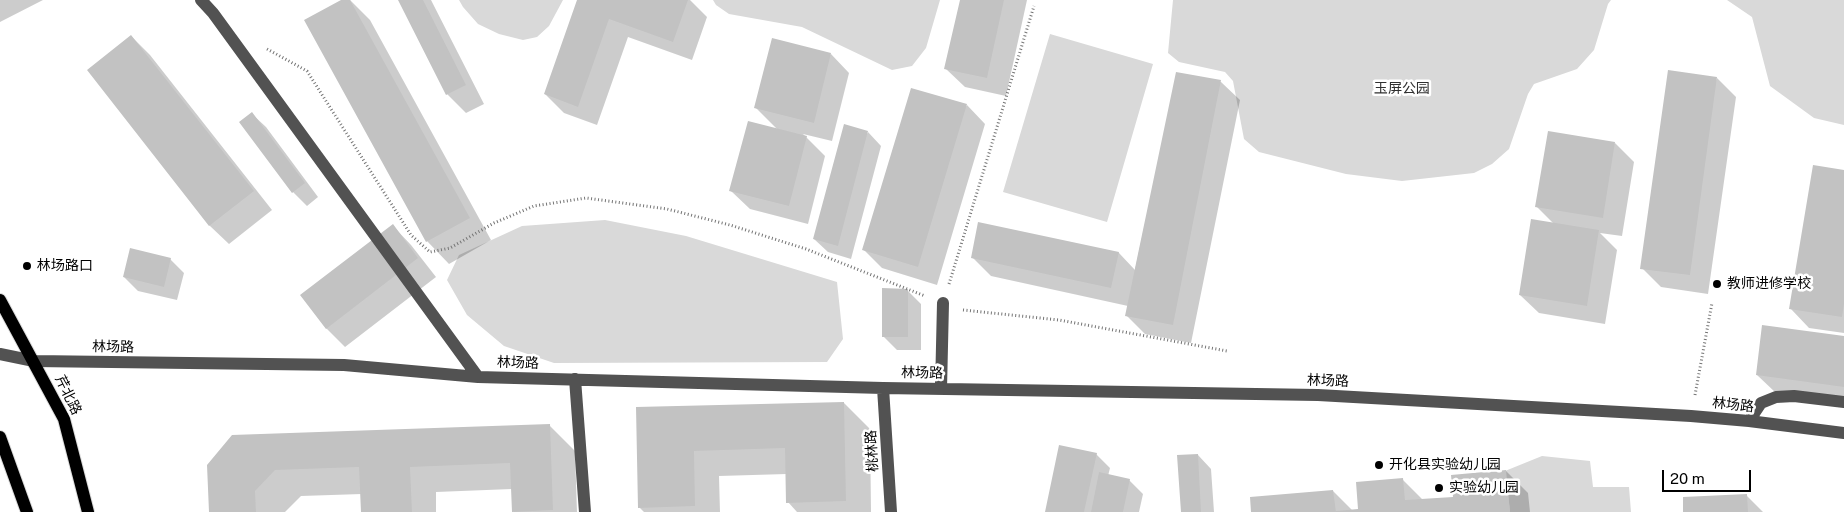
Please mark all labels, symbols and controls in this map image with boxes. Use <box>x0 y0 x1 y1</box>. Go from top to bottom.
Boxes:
park label: 玉屏公园 <box>1374 81 1430 97</box>
place label: 林场路口 <box>37 258 93 274</box>
marker: 林场路口 <box>21 260 33 272</box>
place label: 教师进修学校 <box>1727 276 1811 292</box>
marker: 教师进修学校 <box>1711 278 1723 290</box>
street label: 林场路 <box>92 338 134 356</box>
street label: 林场路 <box>497 354 539 372</box>
street label: 林场路 <box>901 364 943 382</box>
street label: 芹北路 <box>51 372 85 418</box>
street label: 林场路 <box>1307 372 1349 390</box>
street label: 林场路 <box>1711 394 1755 416</box>
street label: 桃林路 <box>863 430 881 472</box>
place label: 开化县实验幼儿园 <box>1389 457 1501 473</box>
marker: 开化县实验幼儿园 <box>1373 459 1385 471</box>
scale bar <box>1664 460 1753 492</box>
text: 20 m <box>1670 470 1705 487</box>
place label: 实验幼儿园 <box>1449 480 1519 496</box>
marker: 实验幼儿园 <box>1433 482 1445 494</box>

